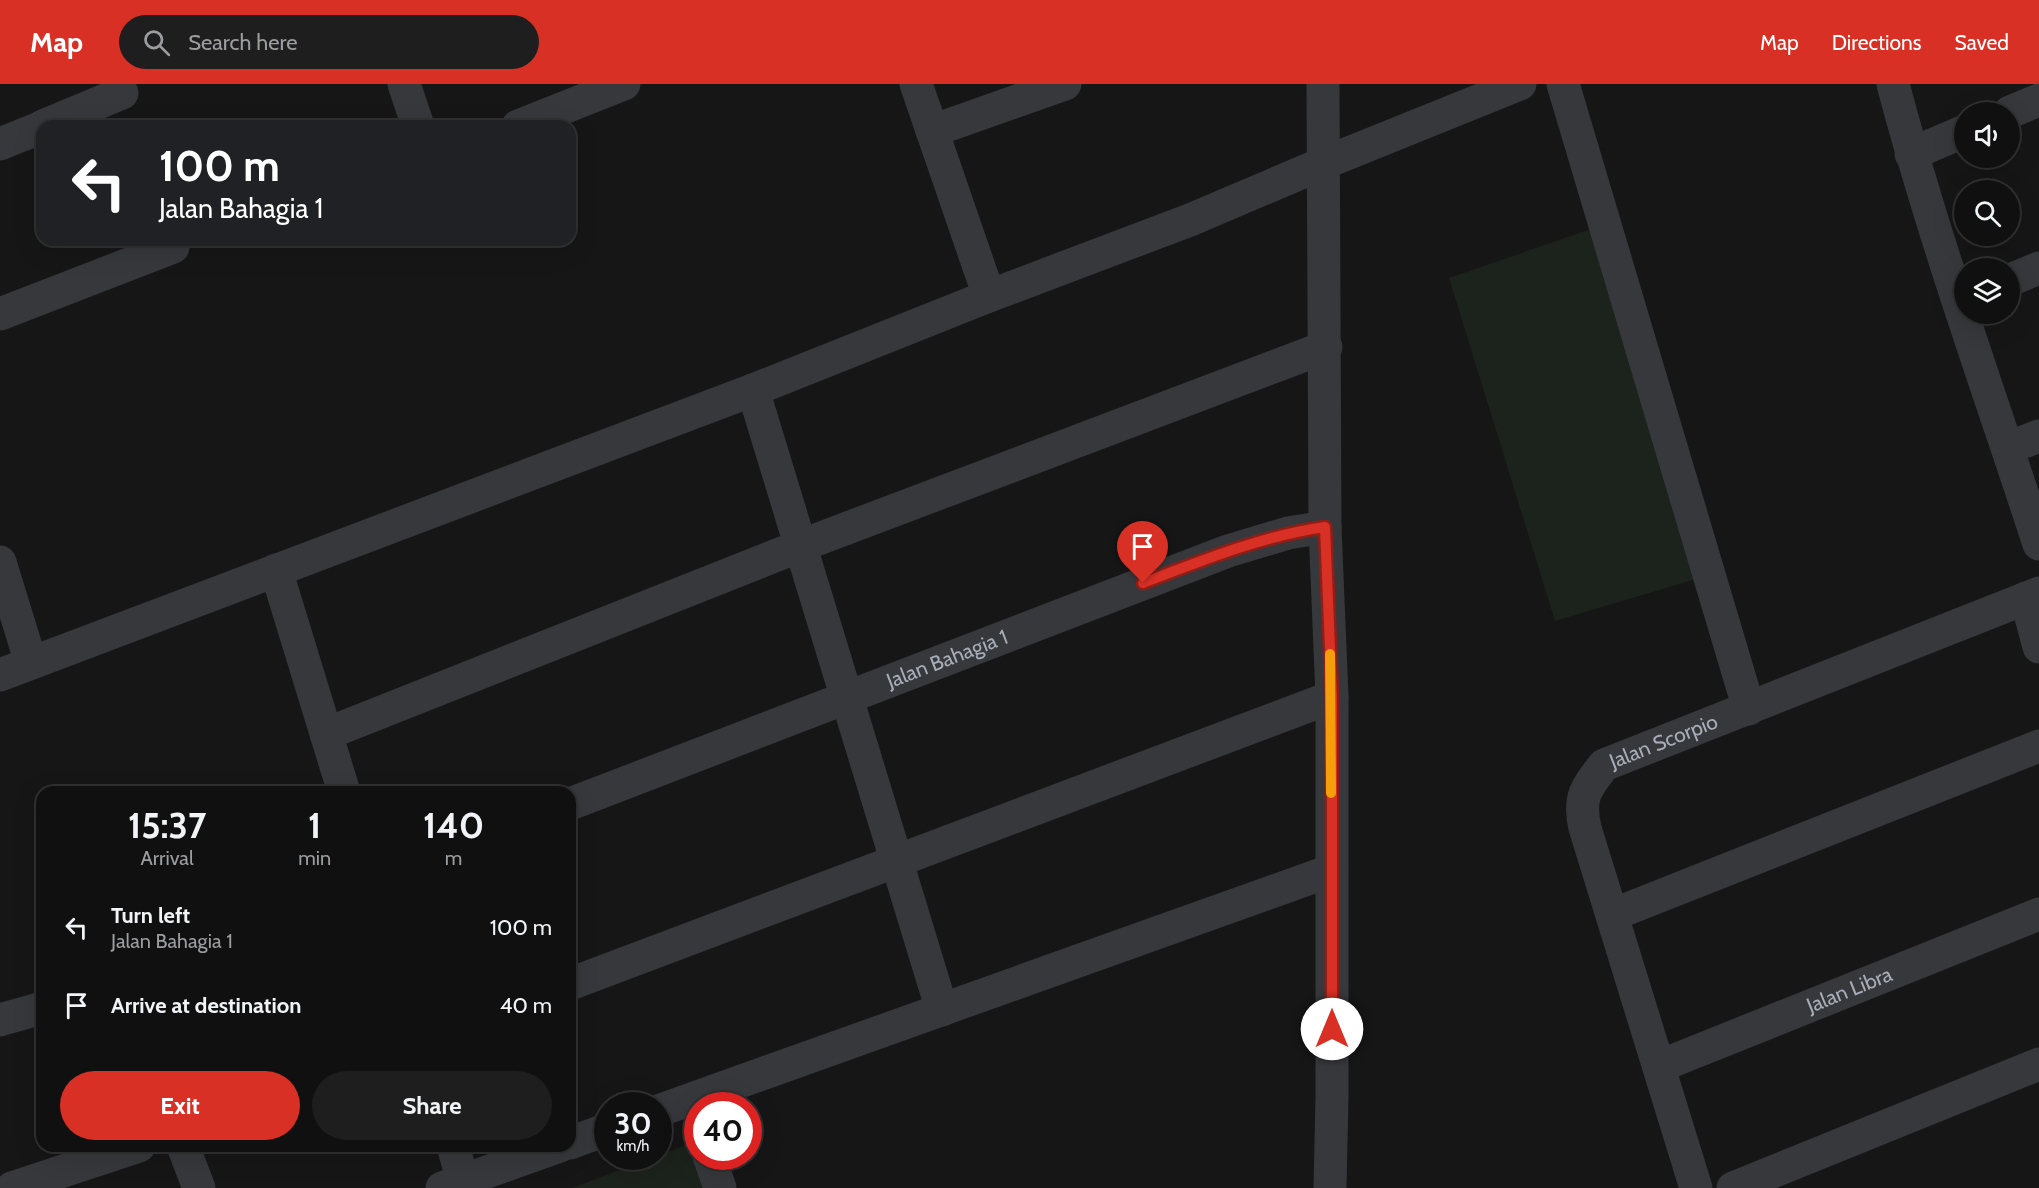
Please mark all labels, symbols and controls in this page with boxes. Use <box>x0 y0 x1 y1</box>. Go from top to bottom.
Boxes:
search box <box>119 15 539 69</box>
text: Map <box>30 25 83 59</box>
icon: search <box>140 26 173 59</box>
text: Search here <box>188 29 297 56</box>
text: Map <box>1760 30 1799 55</box>
text: Directions <box>1832 30 1921 55</box>
text: Saved <box>1954 30 2009 55</box>
map controls <box>1954 102 2020 324</box>
button: sound <box>1954 102 2020 168</box>
text: 100 m <box>159 140 280 192</box>
icon: left <box>60 144 138 222</box>
button: search <box>1954 180 2020 246</box>
text: Jalan Bahagia 1 <box>159 192 323 225</box>
button: layers <box>1954 258 2020 324</box>
pin <box>1117 521 1168 583</box>
icon: arrive <box>1126 530 1159 563</box>
street label: Jalan Bahagia 1 <box>882 624 1011 694</box>
street label: Jalan Scorpio <box>1605 708 1721 774</box>
text: 15:37 <box>128 803 206 847</box>
text: 1 <box>308 803 321 847</box>
text: 140 <box>423 803 484 847</box>
text: Arrival <box>140 846 194 870</box>
text: min <box>298 846 331 870</box>
text: m <box>445 846 462 870</box>
text: Turn left <box>111 902 190 929</box>
icon: left <box>60 911 93 944</box>
text: 100 m <box>490 914 552 941</box>
text: Jalan Bahagia 1 <box>111 929 233 953</box>
street label: Jalan Libra <box>1802 961 1896 1018</box>
icon: arrive <box>60 989 93 1022</box>
text: Arrive at destination <box>111 992 301 1019</box>
text: 40 m <box>500 992 552 1019</box>
position arrow <box>1300 997 1364 1061</box>
button: Exit <box>60 1071 300 1140</box>
button: Share <box>312 1071 552 1140</box>
speed limit sign: 40 <box>684 1092 762 1170</box>
text: 30 <box>614 1105 652 1142</box>
text: km/h <box>617 1137 649 1155</box>

